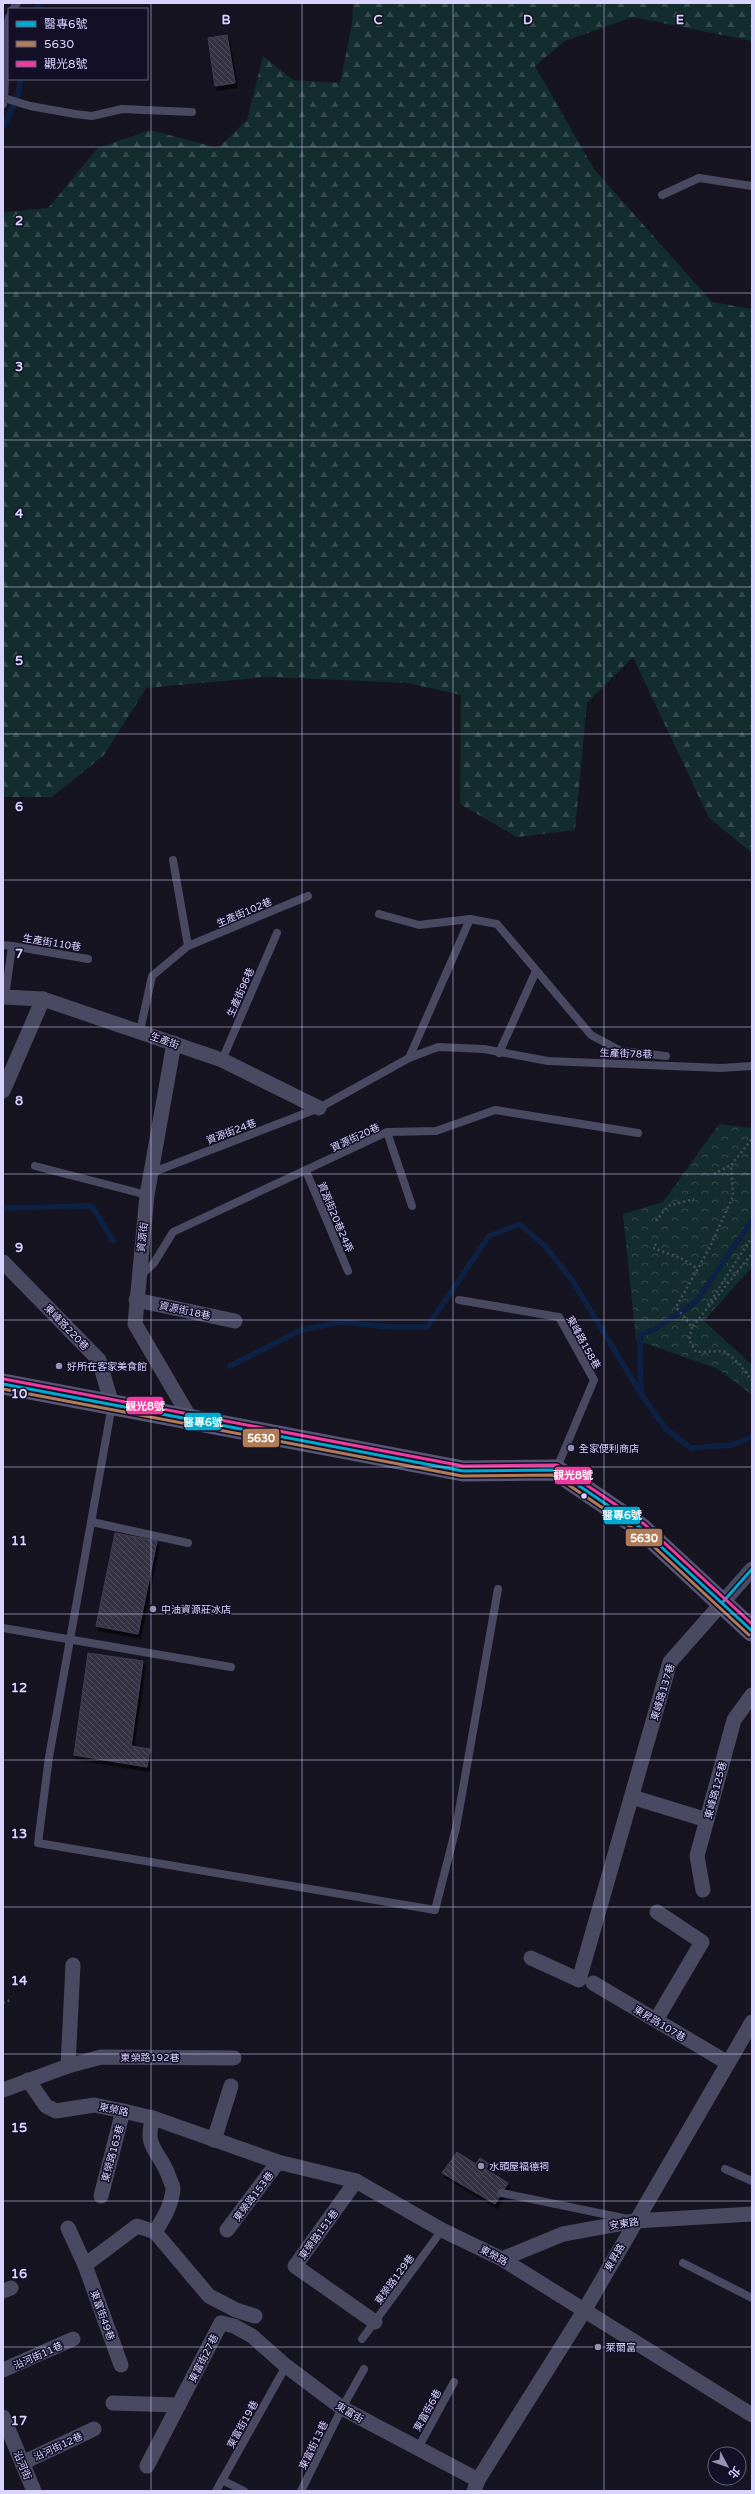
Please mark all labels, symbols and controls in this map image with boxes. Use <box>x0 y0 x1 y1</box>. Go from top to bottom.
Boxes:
legend <box>8 8 148 80</box>
text: B <box>221 12 231 28</box>
text: C <box>373 12 383 28</box>
text: D <box>523 12 533 28</box>
text: E <box>676 12 684 28</box>
text: 醫專6號 <box>44 17 88 31</box>
text: 5630 <box>44 37 75 51</box>
text: 觀光8號 <box>44 57 88 71</box>
text: 2 <box>15 213 23 229</box>
text: 3 <box>15 359 23 375</box>
text: 4 <box>15 506 24 522</box>
text: 5 <box>15 653 23 669</box>
text: 6 <box>15 799 23 815</box>
street label: 生產街102巷 <box>215 896 274 930</box>
street label: 生產街110巷 <box>22 932 82 954</box>
text: 7 <box>15 946 23 962</box>
street label: 生產街96巷 <box>225 966 257 1019</box>
street label: 生產街 <box>149 1030 181 1052</box>
street label: 生產街78巷 <box>599 1047 652 1061</box>
text: 8 <box>15 1093 23 1109</box>
street label: 資源街24巷 <box>205 1117 258 1147</box>
street label: 資源街20巷 <box>329 1121 382 1154</box>
street label: 資源街20巷24弄 <box>315 1180 355 1254</box>
street label: 資源街 <box>135 1222 151 1253</box>
text: 9 <box>15 1240 23 1256</box>
street label: 資源街18巷 <box>158 1300 212 1322</box>
street label: 東峰路220巷 <box>42 1302 91 1353</box>
street label: 東峰路158巷 <box>564 1314 603 1371</box>
marker: 好所在客家美食館 <box>54 1361 64 1371</box>
place label: 好所在客家美食館 <box>67 1361 147 1373</box>
text: 10 <box>11 1386 27 1402</box>
line badge: 觀光8號 <box>126 1396 164 1415</box>
text: 觀光8號 <box>125 1400 165 1413</box>
line badge: 醫專6號 <box>184 1412 222 1431</box>
text: 醫專6號 <box>183 1416 223 1429</box>
line badge: 5630 <box>242 1428 280 1448</box>
text: 5630 <box>247 1432 275 1445</box>
marker: 全家便利商店 <box>566 1443 576 1453</box>
place label: 全家便利商店 <box>579 1443 639 1455</box>
line badge: 觀光8號 <box>554 1466 592 1485</box>
text: 觀光8號 <box>553 1469 593 1482</box>
unlabelled marker <box>579 1491 589 1501</box>
line badge: 醫專6號 <box>603 1506 641 1525</box>
text: 醫專6號 <box>602 1509 642 1522</box>
line badge: 5630 <box>625 1528 663 1547</box>
text: 5630 <box>630 1532 658 1545</box>
text: 11 <box>11 1533 27 1549</box>
marker: 中油資源莊冰店 <box>148 1604 158 1614</box>
place label: 中油資源莊冰店 <box>161 1604 231 1616</box>
street label: 東峰路137巷 <box>649 1662 677 1722</box>
text: 12 <box>11 1680 27 1696</box>
street label: 東峰路125巷 <box>703 1760 729 1820</box>
text: 13 <box>11 1826 27 1842</box>
text: 14 <box>11 1973 28 1989</box>
street label: 東昇路107巷 <box>631 2004 688 2044</box>
street label: 東榮路192巷 <box>121 2052 179 2064</box>
street label: 東榮路 <box>98 2101 130 2119</box>
text: 15 <box>11 2120 27 2136</box>
street label: 東榮路163巷 <box>100 2123 126 2183</box>
marker: 水頭屋福德祠 <box>476 2161 486 2171</box>
place label: 水頭屋福德祠 <box>489 2161 549 2173</box>
street label: 東榮路153巷 <box>231 2169 276 2224</box>
street label: 東榮路151巷 <box>297 2207 341 2262</box>
street label: 安東路 <box>608 2216 640 2232</box>
street label: 東昇路 <box>602 2242 628 2273</box>
street label: 東榮路 <box>477 2244 510 2268</box>
street label: 東榮路129巷 <box>373 2252 417 2307</box>
text: 16 <box>11 2266 27 2282</box>
street label: 東富街49巷 <box>87 2289 117 2342</box>
street label: 東富街27巷 <box>187 2332 221 2385</box>
street label: 沿河街11巷 <box>12 2340 65 2372</box>
marker: 萊爾富 <box>593 2342 603 2352</box>
place label: 萊爾富 <box>606 2342 636 2354</box>
street label: 東富街6巷 <box>411 2387 444 2434</box>
street label: 東富街19巷 <box>225 2399 261 2450</box>
street label: 東富街 <box>334 2400 365 2426</box>
text: 17 <box>11 2413 27 2429</box>
street label: 東富街13巷 <box>297 2419 331 2472</box>
street label: 沿河街12巷 <box>32 2430 85 2463</box>
north arrow <box>707 2446 747 2486</box>
street label: 沿河街 <box>11 2449 33 2482</box>
text: 北 <box>726 2464 743 2481</box>

